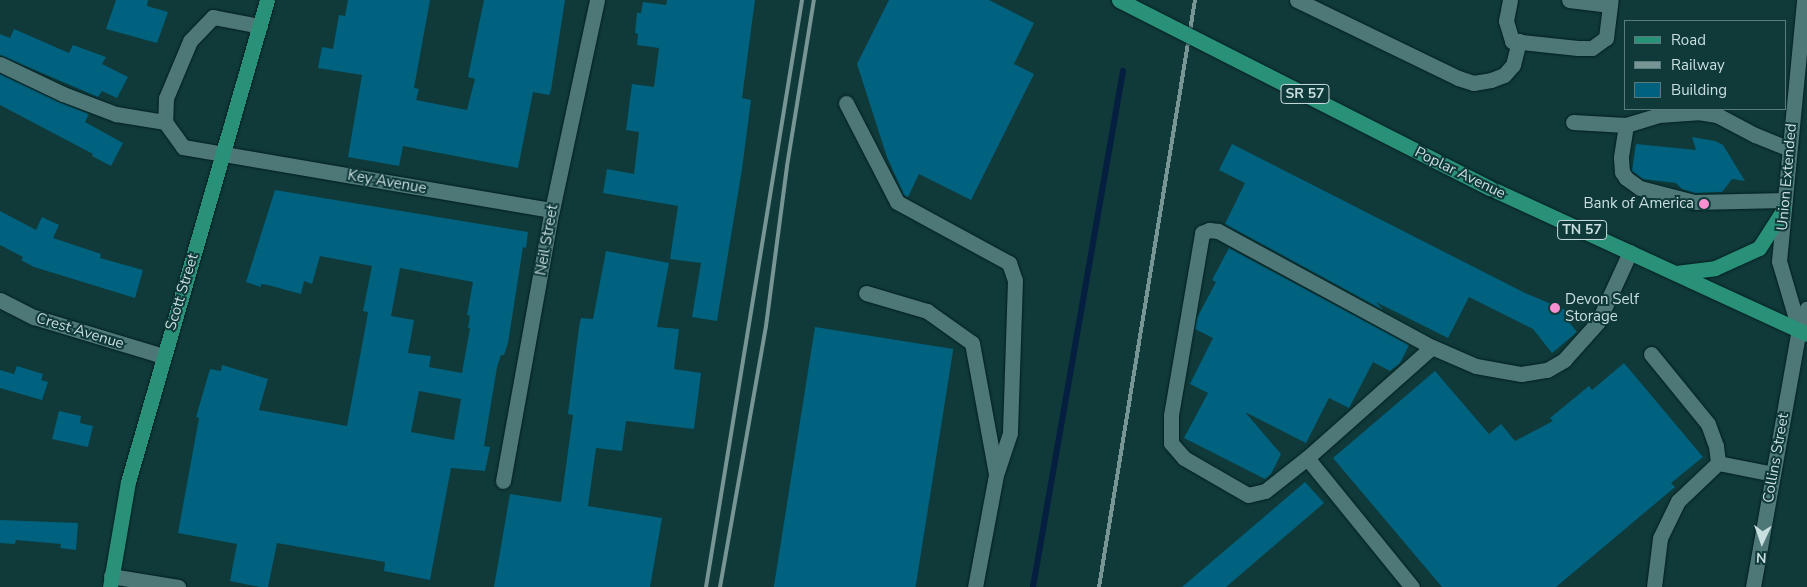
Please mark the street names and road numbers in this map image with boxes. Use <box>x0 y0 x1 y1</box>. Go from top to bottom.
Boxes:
road number: SR 57 <box>1280 82 1330 106</box>
street label: Union Extended <box>1773 123 1801 231</box>
street label: Poplar Avenue <box>1412 143 1508 203</box>
street label: Key Avenue <box>346 166 428 198</box>
street label: Neil Street <box>532 203 562 277</box>
road number: TN 57 <box>1557 218 1607 242</box>
street label: Scott Street <box>162 251 202 333</box>
street label: Crest Avenue <box>34 309 126 353</box>
street label: Collins Street <box>1759 412 1793 504</box>

